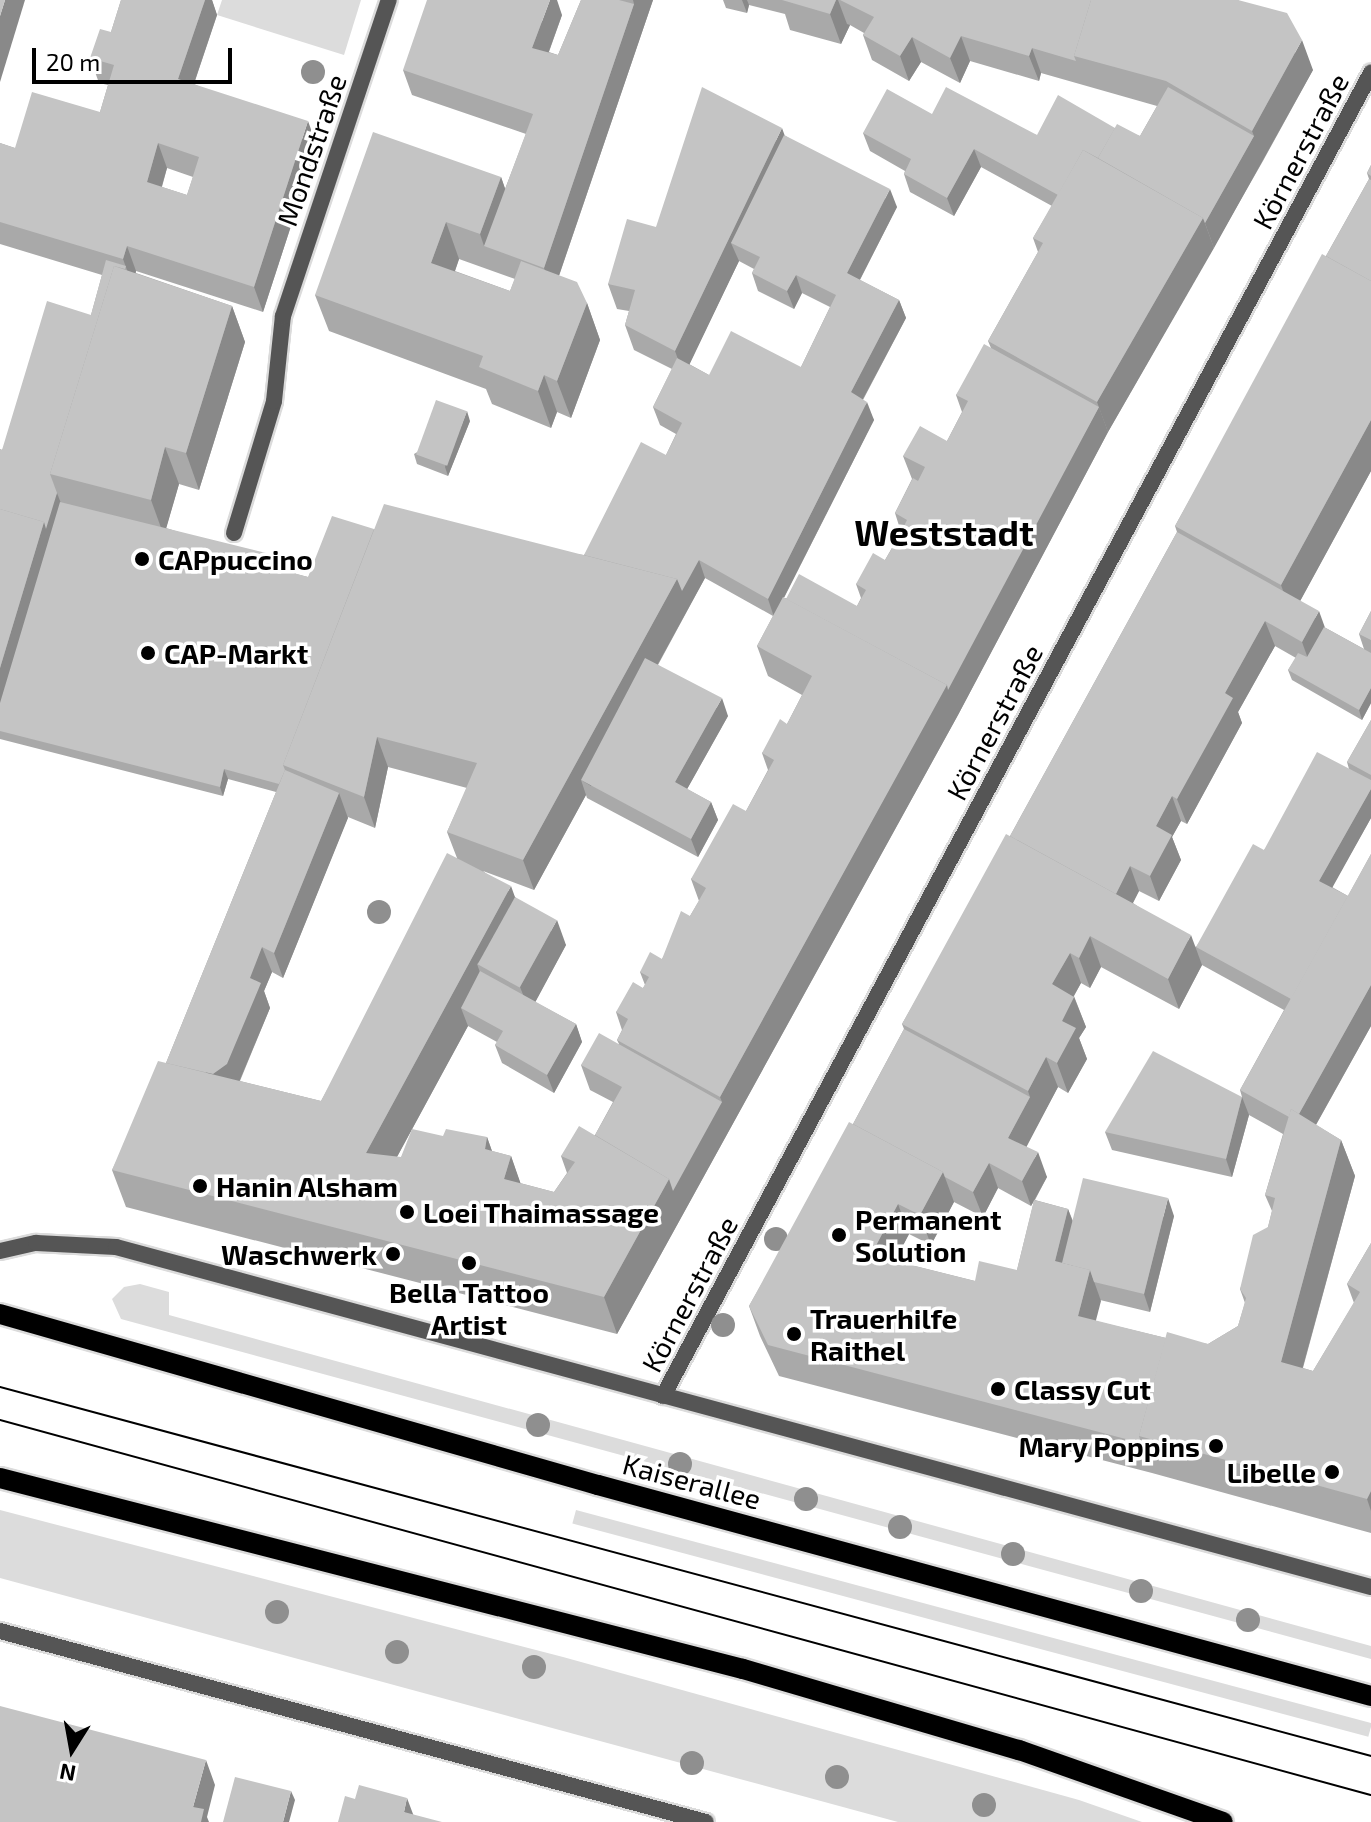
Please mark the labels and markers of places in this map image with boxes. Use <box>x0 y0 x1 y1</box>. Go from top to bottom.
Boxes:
place label: CAPpuccino <box>158 542 313 576</box>
marker: CAPpuccino <box>133 550 151 568</box>
place label: CAP-Markt <box>164 636 308 670</box>
marker: CAP-Markt <box>139 644 157 662</box>
place label: Hanin Alsham <box>216 1169 399 1203</box>
marker: Hanin Alsham <box>191 1177 209 1195</box>
place label: Loei Thaimassage <box>423 1195 660 1229</box>
place label: Permanent Solution <box>855 1202 1002 1268</box>
marker: Loei Thaimassage <box>398 1203 416 1221</box>
marker: Permanent Solution <box>830 1226 848 1244</box>
place label: Waschwerk <box>221 1237 377 1271</box>
marker: Waschwerk <box>384 1245 402 1263</box>
marker: Bella Tattoo Artist <box>460 1254 478 1272</box>
place label: Bella Tattoo Artist <box>389 1275 549 1341</box>
place label: Trauerhilfe Raithel <box>810 1301 957 1367</box>
marker: Trauerhilfe Raithel <box>785 1325 803 1343</box>
place label: Classy Cut <box>1014 1372 1152 1406</box>
marker: Classy Cut <box>989 1380 1007 1398</box>
place label: Mary Poppins <box>1018 1429 1200 1463</box>
marker: Mary Poppins <box>1207 1437 1225 1455</box>
place label: Libelle <box>1227 1455 1316 1489</box>
marker: Libelle <box>1323 1463 1341 1481</box>

